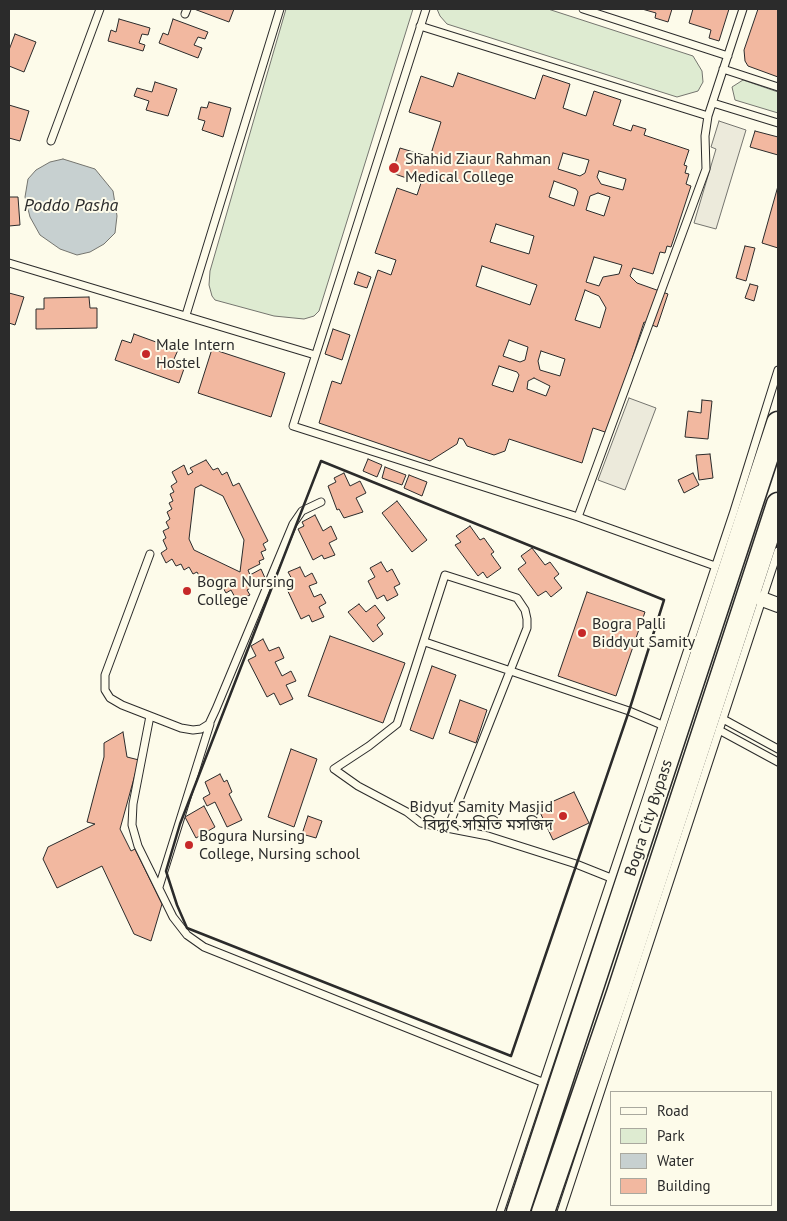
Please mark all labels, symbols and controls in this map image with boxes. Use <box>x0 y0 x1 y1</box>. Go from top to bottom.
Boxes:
place label: Shahid Ziaur Rahman Medical College <box>405 149 551 187</box>
marker: Shahid Ziaur Rahman Medical College <box>387 161 401 175</box>
water label: Poddo Pasha <box>24 195 118 217</box>
place label: Male Intern Hostel <box>156 335 235 373</box>
marker: Male Intern Hostel <box>140 348 152 360</box>
place label: Bogra Nursing College <box>197 572 294 610</box>
marker: Bogra Nursing College <box>181 585 193 597</box>
place label: Bogra Palli Biddyut Samity <box>592 614 695 652</box>
marker: Bogra Palli Biddyut Samity <box>576 627 588 639</box>
street label: Bogra City Bypass <box>621 757 677 879</box>
place label: Bidyut Samity Masjid বিদ্যুৎ সমিতি মসজিদ <box>410 797 553 835</box>
marker: Bidyut Samity Masjid বিদ্যুৎ সমিতি মসজিদ <box>557 810 569 822</box>
place label: Bogura Nursing College, Nursing school <box>199 826 360 864</box>
marker: Bogura Nursing College, Nursing school <box>183 839 195 851</box>
legend <box>610 1091 772 1206</box>
text: Road <box>657 1101 689 1120</box>
text: Park <box>657 1126 685 1145</box>
text: Water <box>657 1151 694 1170</box>
text: Building <box>657 1176 711 1195</box>

